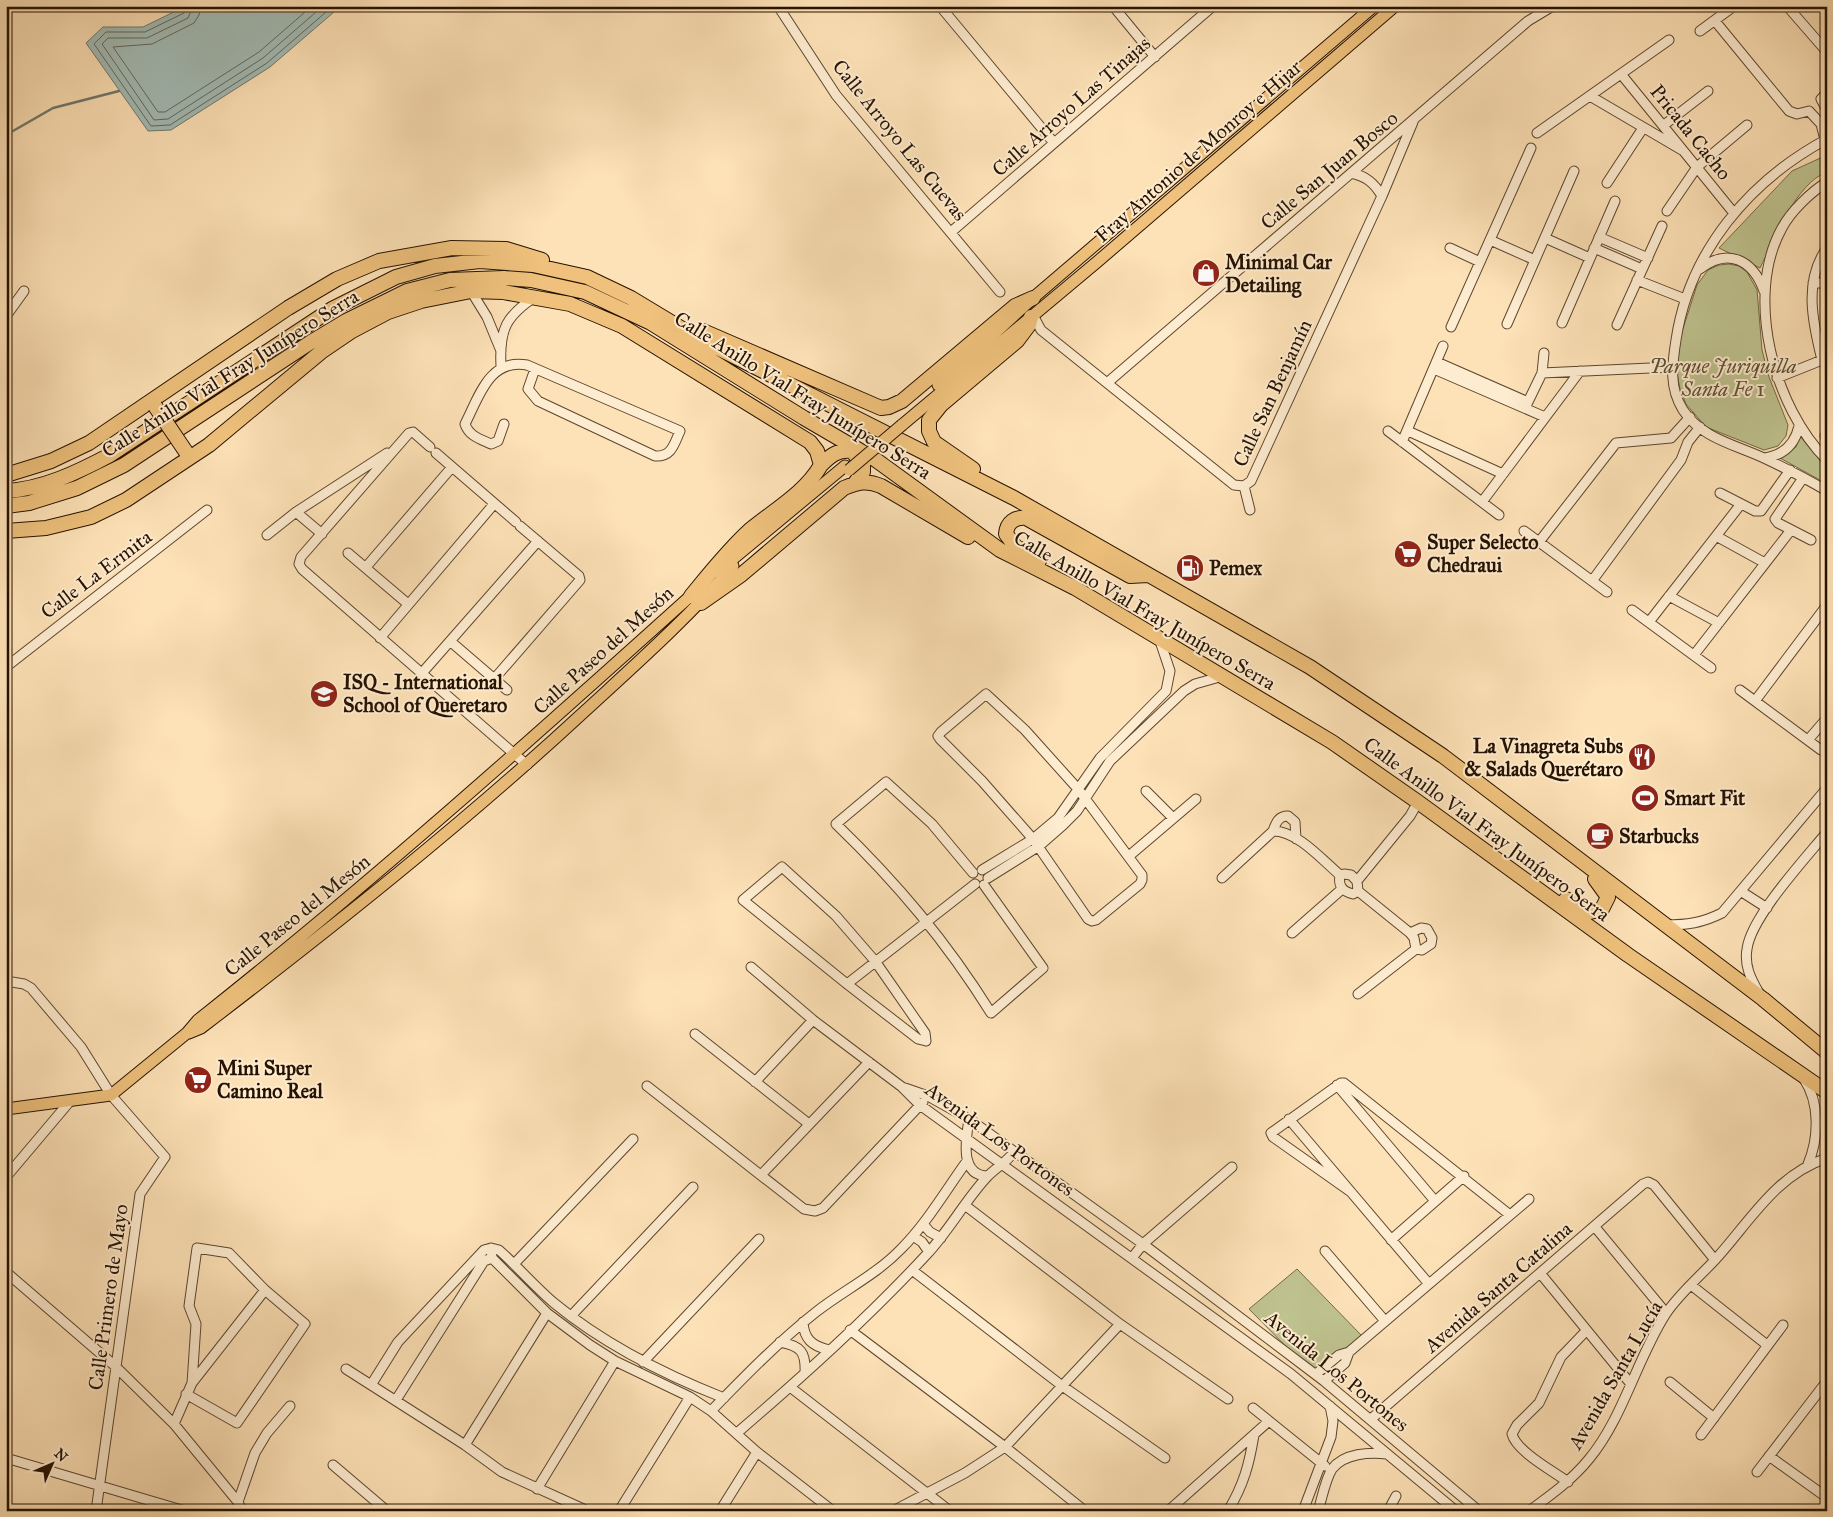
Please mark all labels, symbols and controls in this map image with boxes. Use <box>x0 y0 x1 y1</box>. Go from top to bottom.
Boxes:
street label: Calle Arroyo Las Tinajas <box>987 31 1155 181</box>
street label: Fray Antonio de Monroy e Hijar <box>1090 54 1307 247</box>
street label: Calle Arroyo Las Cuevas <box>828 55 972 225</box>
street label: Pricada Cacho <box>1645 79 1737 185</box>
street label: Calle San Juan Bosco <box>1255 106 1403 235</box>
place label: Minimal Car Detailing <box>1225 250 1332 298</box>
shop icon: Minimal Car Detailing <box>1191 258 1221 288</box>
street label: Calle Anillo Vial Fray Junípero Serra <box>97 284 364 463</box>
street label: Calle Anillo Vial Fray Junípero Serra <box>670 306 936 485</box>
street label: Calle San Benjamín <box>1227 316 1317 470</box>
park label: Parque Juriquilla Santa Fe 1 <box>1649 354 1797 401</box>
street label: Calle La Ermita <box>36 524 157 623</box>
street label: Calle Anillo Vial Fray Junípero Serra <box>1009 525 1281 696</box>
place label: Super Selecto Chedraui <box>1427 530 1539 577</box>
supermarket icon: Super Selecto Chedraui <box>1393 539 1423 569</box>
fuel station icon: Pemex <box>1175 553 1205 583</box>
place label: Pemex <box>1209 556 1263 580</box>
street label: Calle Paseo del Mesón <box>528 581 678 719</box>
place label: ISQ - International School of Queretaro <box>343 670 507 718</box>
school or university icon: ISQ - International School of Queretaro <box>309 679 339 709</box>
street label: Calle Anillo Vial Fray Junípero Serra <box>1359 732 1615 927</box>
place label: La Vinagreta Subs & Salads Querétaro <box>1464 734 1624 782</box>
restaurant icon: La Vinagreta Subs & Salads Querétaro <box>1627 742 1657 772</box>
sports icon: Smart Fit <box>1630 783 1660 813</box>
place label: Smart Fit <box>1664 786 1746 810</box>
cafe icon: Starbucks <box>1585 821 1615 851</box>
place label: Starbucks <box>1619 824 1700 848</box>
street label: Calle Paseo del Mesón <box>219 849 375 981</box>
place label: Mini Super Camino Real <box>217 1056 323 1103</box>
supermarket icon: Mini Super Camino Real <box>183 1065 213 1095</box>
street label: Avenida Los Portones <box>920 1076 1079 1201</box>
street label: Calle Primero de Mayo <box>83 1202 133 1392</box>
street label: Avenida Santa Catalina <box>1419 1216 1577 1358</box>
street label: Avenida Santa Lucía <box>1562 1296 1668 1454</box>
street label: Avenida Los Portones <box>1259 1305 1414 1436</box>
north arrow <box>28 1440 78 1490</box>
text: N <box>51 1445 71 1465</box>

